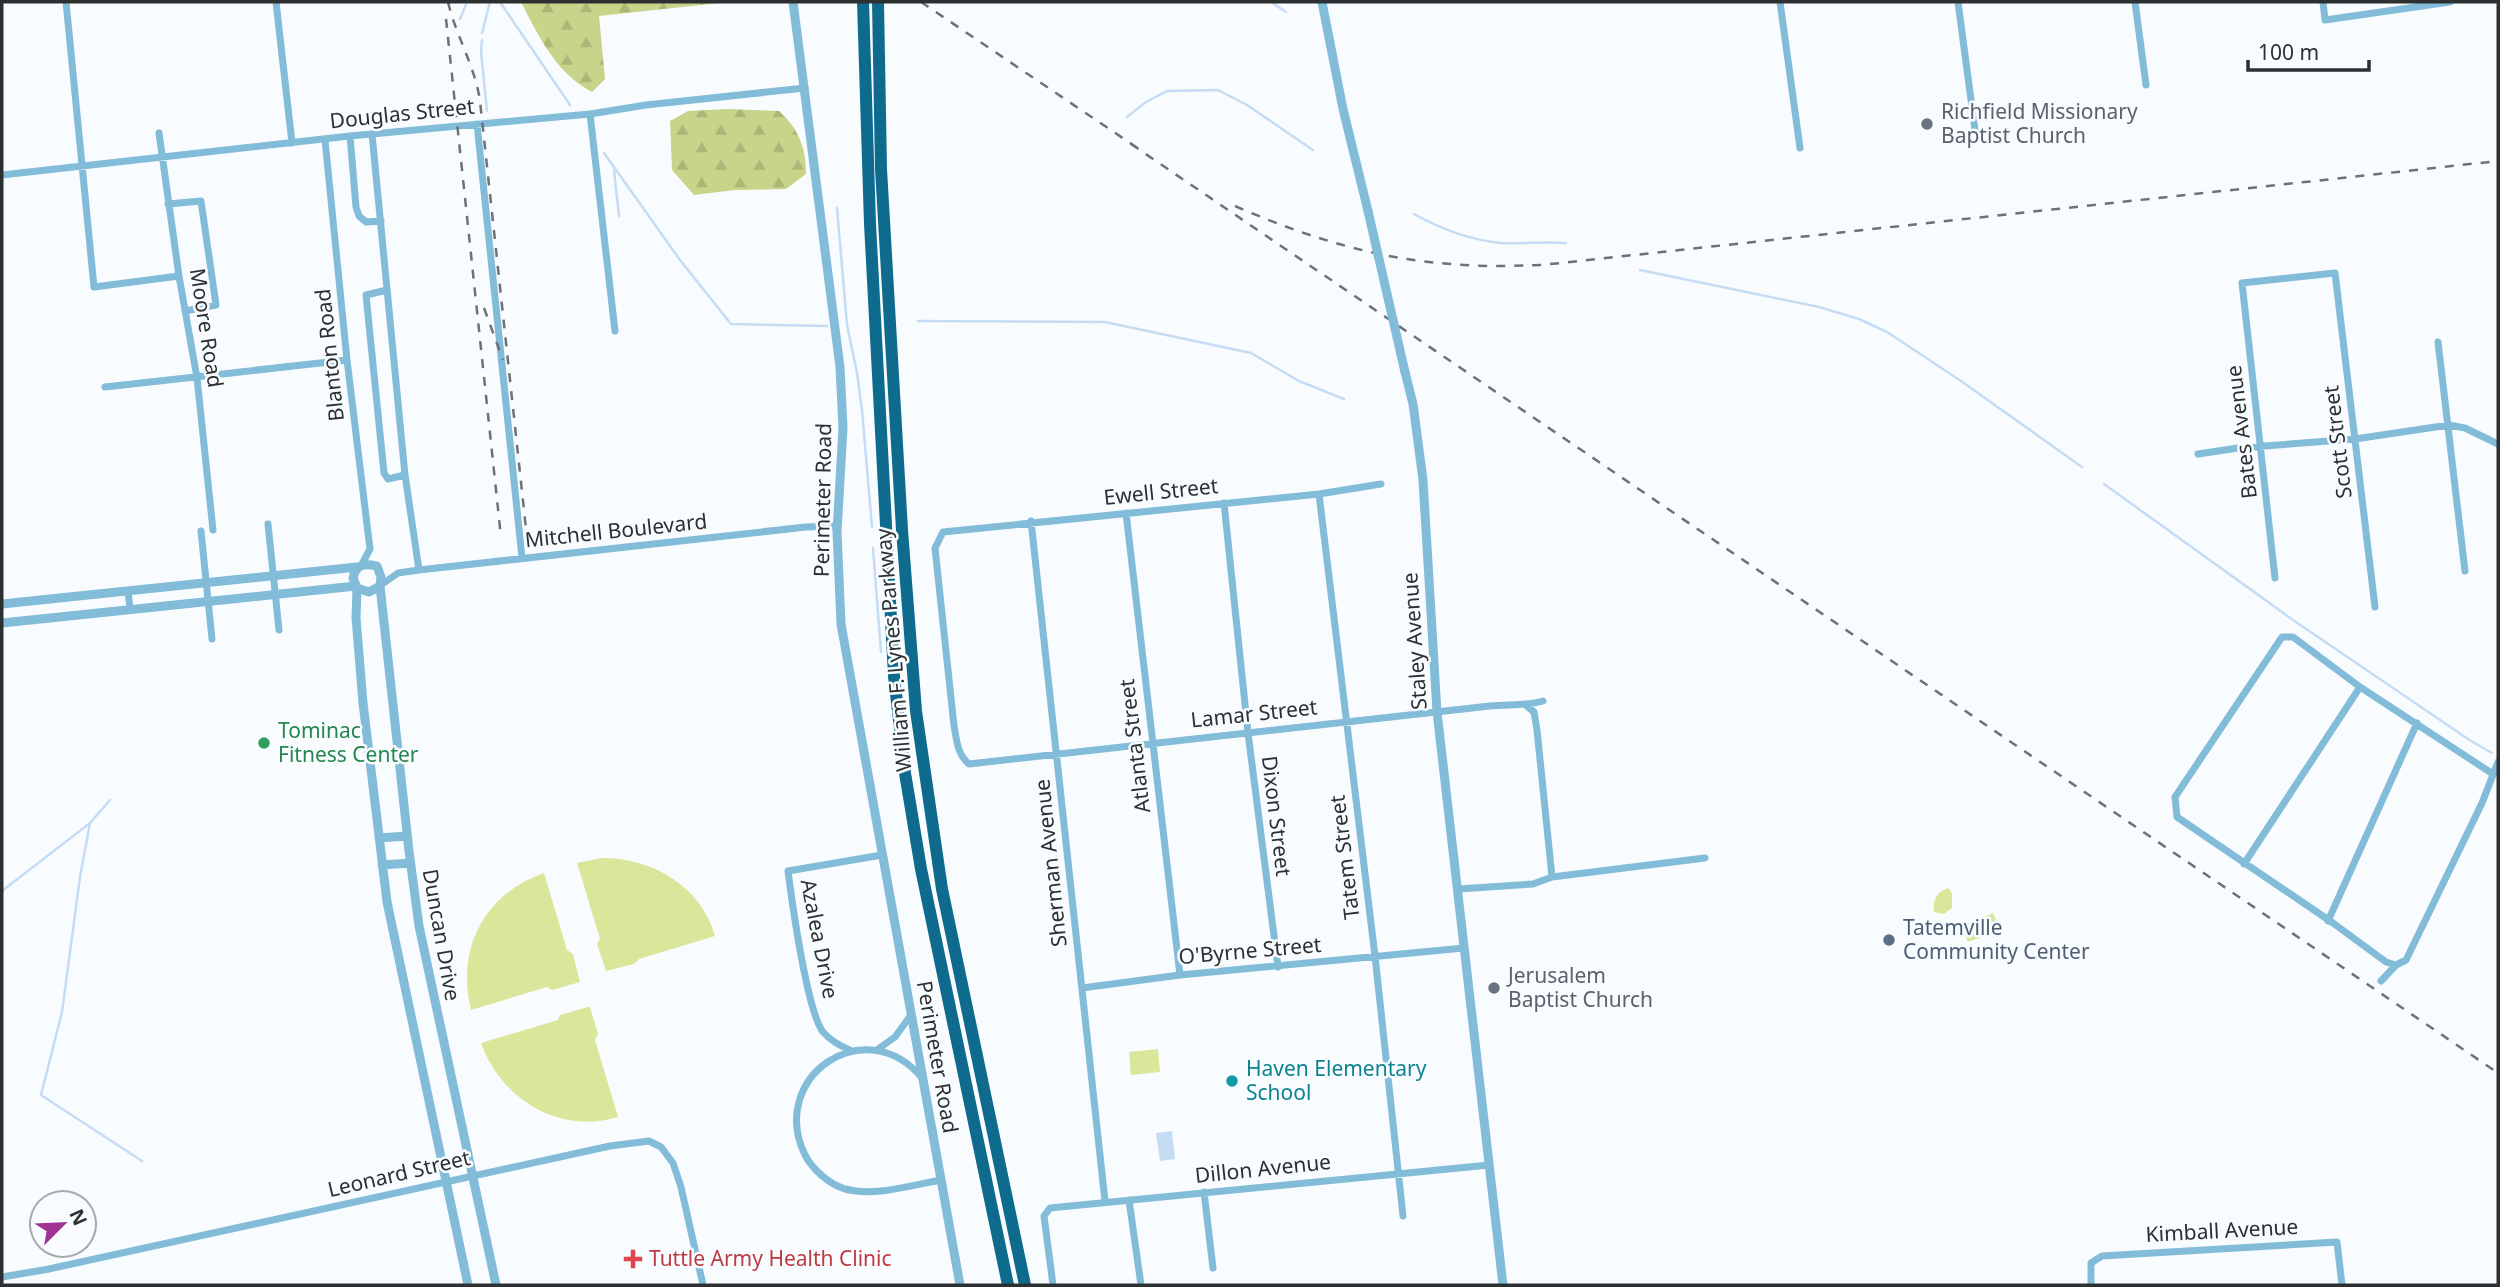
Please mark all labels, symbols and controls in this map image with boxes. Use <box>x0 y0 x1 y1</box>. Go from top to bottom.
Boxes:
scale bar <box>2248 28 2369 72</box>
text: 100 m <box>2258 38 2319 66</box>
street label: Douglas Street <box>328 91 476 135</box>
place label: Richfield Missionary Baptist Church <box>1941 97 2138 149</box>
marker: Richfield Missionary Baptist Church <box>1919 116 1935 132</box>
street label: Moore Road <box>184 266 230 390</box>
street label: Blanton Road <box>308 287 350 423</box>
street label: Bates Avenue <box>2219 364 2263 500</box>
street label: Scott Street <box>2316 384 2358 500</box>
street label: Perimeter Road <box>807 423 837 577</box>
street label: Ewell Street <box>1102 471 1220 511</box>
street label: Mitchell Boulevard <box>523 507 708 553</box>
street label: William F. Lynes Parkway <box>868 527 918 773</box>
street label: Staley Avenue <box>1395 571 1433 711</box>
street label: Atlanta Street <box>1112 677 1156 815</box>
street label: Lamar Street <box>1189 692 1319 734</box>
place label: Tominac Fitness Center <box>278 716 419 768</box>
marker: Tominac Fitness Center <box>256 735 272 751</box>
street label: Dixon Street <box>1256 754 1298 878</box>
street label: Sherman Avenue <box>1027 778 1073 948</box>
street label: Tatem Street <box>1322 793 1366 921</box>
street label: Duncan Drive <box>417 867 467 1003</box>
street label: Azalea Drive <box>795 876 845 1001</box>
place label: Tatemville Community Center <box>1903 913 2090 965</box>
street label: O'Byrne Street <box>1177 930 1323 970</box>
marker: Tatemville Community Center <box>1881 932 1897 948</box>
place label: Jerusalem Baptist Church <box>1506 961 1653 1013</box>
street label: Perimeter Road <box>911 978 965 1135</box>
marker: Jerusalem Baptist Church <box>1486 980 1502 996</box>
place label: Haven Elementary School <box>1246 1054 1427 1106</box>
marker: Haven Elementary School <box>1224 1073 1240 1089</box>
street label: Leonard Street <box>325 1143 473 1203</box>
street label: Dillon Avenue <box>1194 1147 1332 1189</box>
north arrow <box>28 1189 98 1259</box>
text: N <box>64 1205 94 1229</box>
street label: Kimball Avenue <box>2145 1212 2299 1248</box>
place label: Tuttle Army Health Clinic <box>649 1244 892 1272</box>
marker: Tuttle Army Health Clinic <box>623 1249 643 1269</box>

